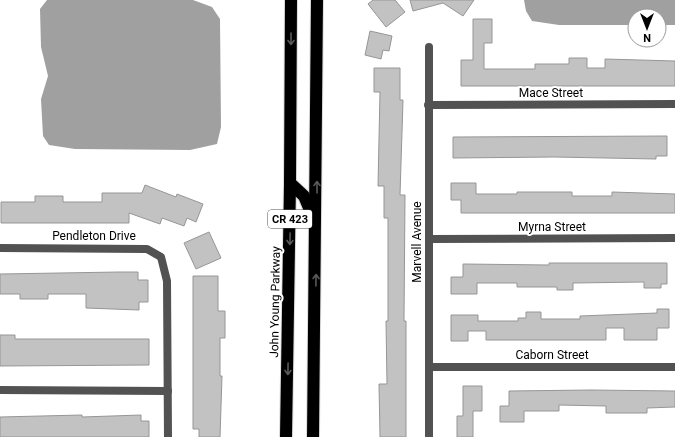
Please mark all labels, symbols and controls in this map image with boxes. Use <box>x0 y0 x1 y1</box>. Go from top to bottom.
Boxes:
north arrow <box>627 8 667 48</box>
text: N <box>643 31 651 44</box>
one-way arrow <box>287 32 295 45</box>
street label: Mace Street <box>519 86 583 100</box>
one-way arrow <box>313 181 321 194</box>
street label: Marvell Avenue <box>410 201 424 283</box>
road number: CR 423 <box>268 210 312 228</box>
street label: Myrna Street <box>518 220 586 234</box>
street label: Pendleton Drive <box>52 229 136 243</box>
one-way arrow <box>286 232 293 245</box>
street label: John Young Parkway <box>267 246 283 358</box>
one-way arrow <box>312 274 320 287</box>
street label: Caborn Street <box>515 348 589 362</box>
one-way arrow <box>284 362 291 375</box>

